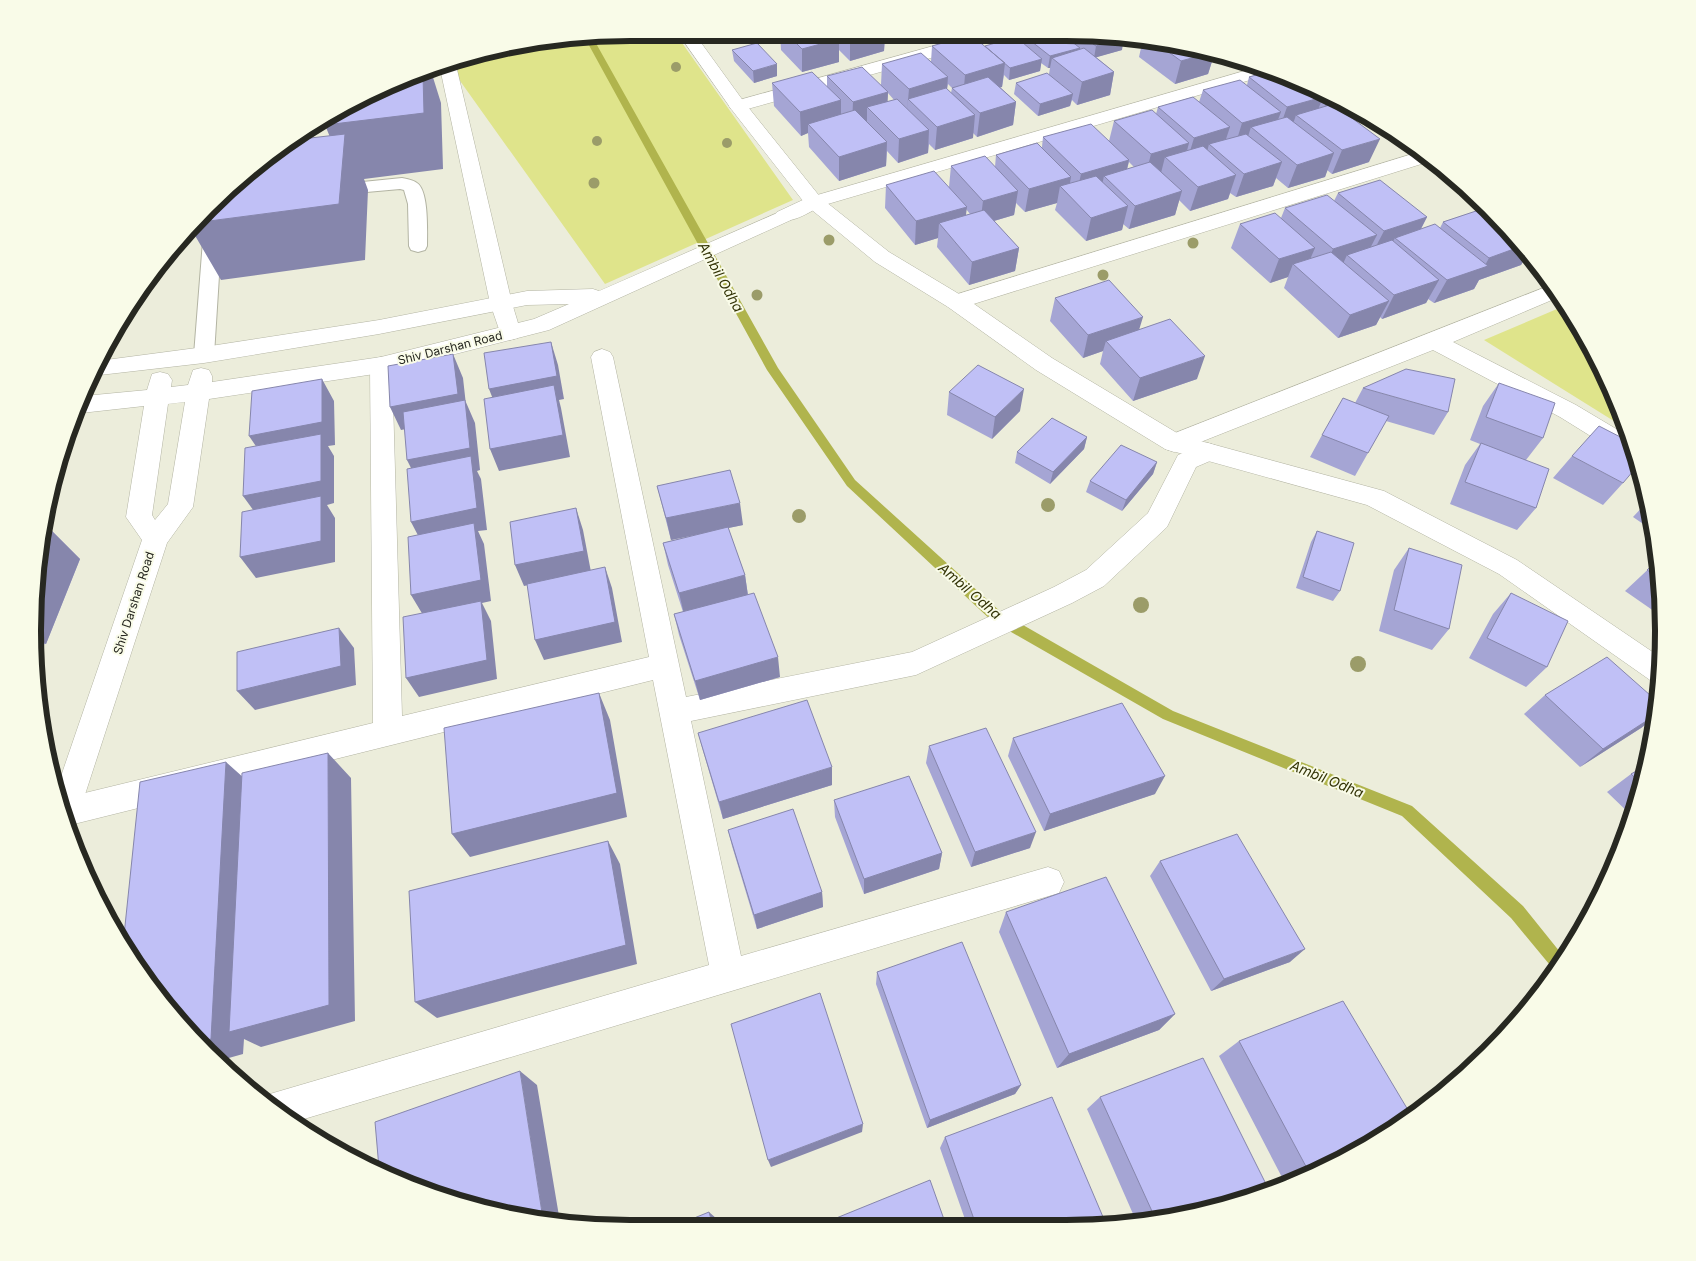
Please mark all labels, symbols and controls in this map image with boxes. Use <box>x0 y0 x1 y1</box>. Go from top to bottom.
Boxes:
water label: Ambil Odha <box>695 238 748 315</box>
street label: Shiv Darshan Road <box>396 327 504 368</box>
street label: Shiv Darshan Road <box>110 549 157 656</box>
water label: Ambil Odha <box>935 558 1005 623</box>
water label: Ambil Odha <box>1287 756 1367 801</box>

